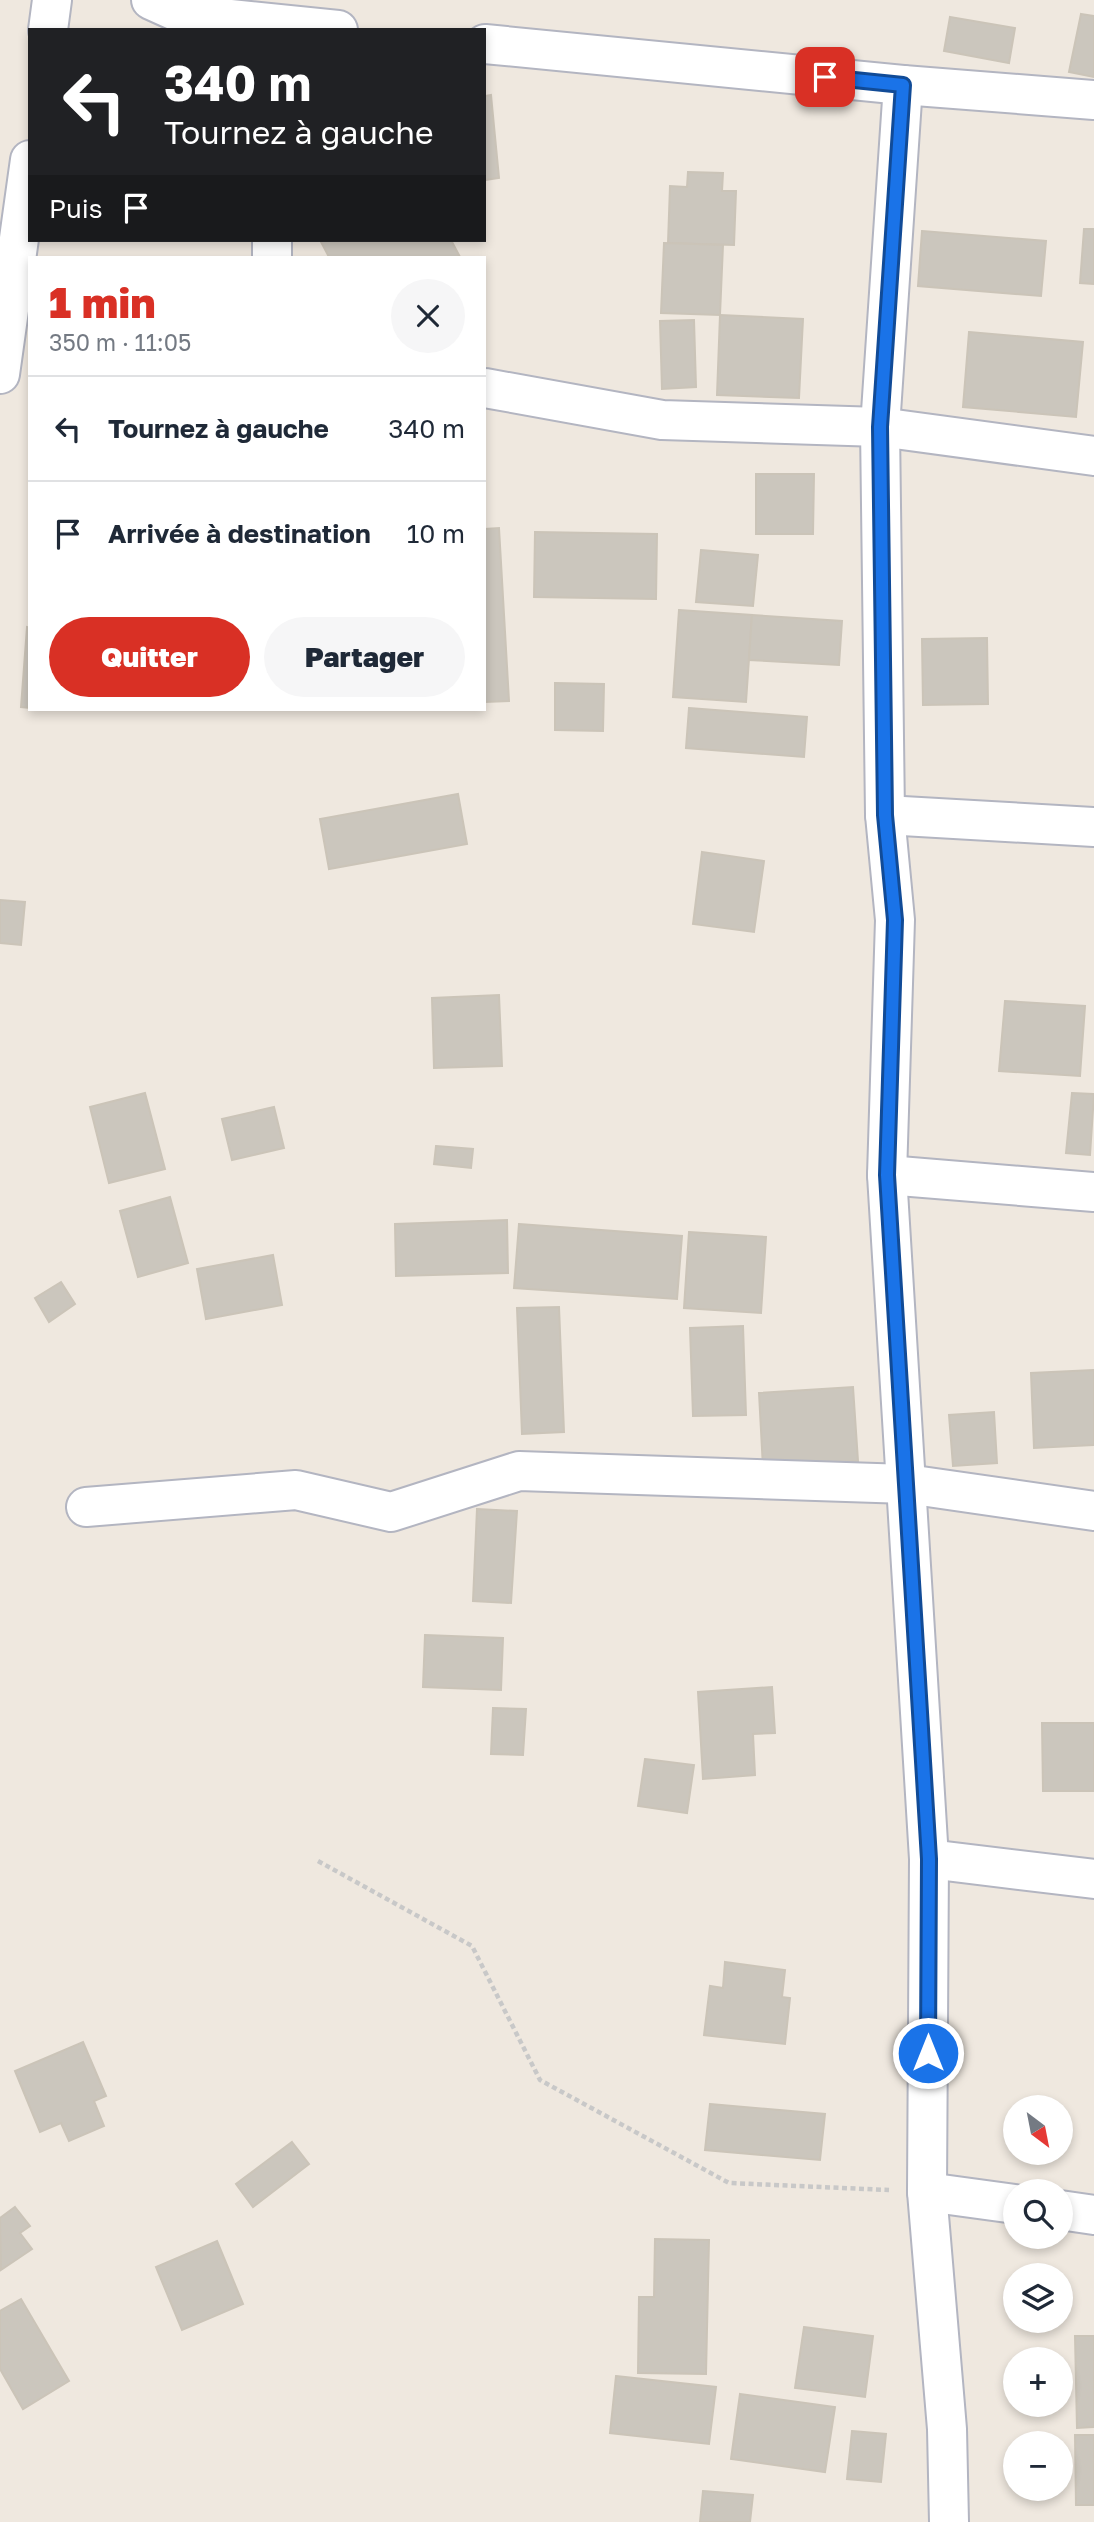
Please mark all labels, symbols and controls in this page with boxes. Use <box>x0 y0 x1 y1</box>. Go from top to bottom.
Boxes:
pin <box>795 47 855 107</box>
text: 340 m <box>164 53 312 112</box>
icon: left <box>49 56 140 147</box>
icon: arrive <box>806 58 844 96</box>
text: Tournez à gauche <box>164 113 433 151</box>
icon: arrive <box>117 189 155 227</box>
text: Puis <box>49 193 103 224</box>
text: 1 min <box>49 277 156 327</box>
button: close <box>391 279 465 353</box>
text: 350 m · 11:05 <box>49 328 191 356</box>
icon: left <box>49 410 87 448</box>
text: Tournez à gauche <box>108 413 329 444</box>
text: 340 m <box>388 413 465 444</box>
icon: arrive <box>49 515 87 553</box>
text: Arrivée à destination <box>108 518 371 549</box>
text: 10 m <box>407 518 465 549</box>
button: Quitter <box>49 617 250 697</box>
button: Partager <box>264 617 465 697</box>
position arrow <box>891 2016 965 2090</box>
north arrow <box>1003 2095 1073 2165</box>
map controls <box>1003 2095 1073 2501</box>
button: search <box>1003 2179 1073 2249</box>
button: layers <box>1003 2263 1073 2333</box>
button: + <box>1003 2347 1073 2417</box>
button: − <box>1003 2431 1073 2501</box>

